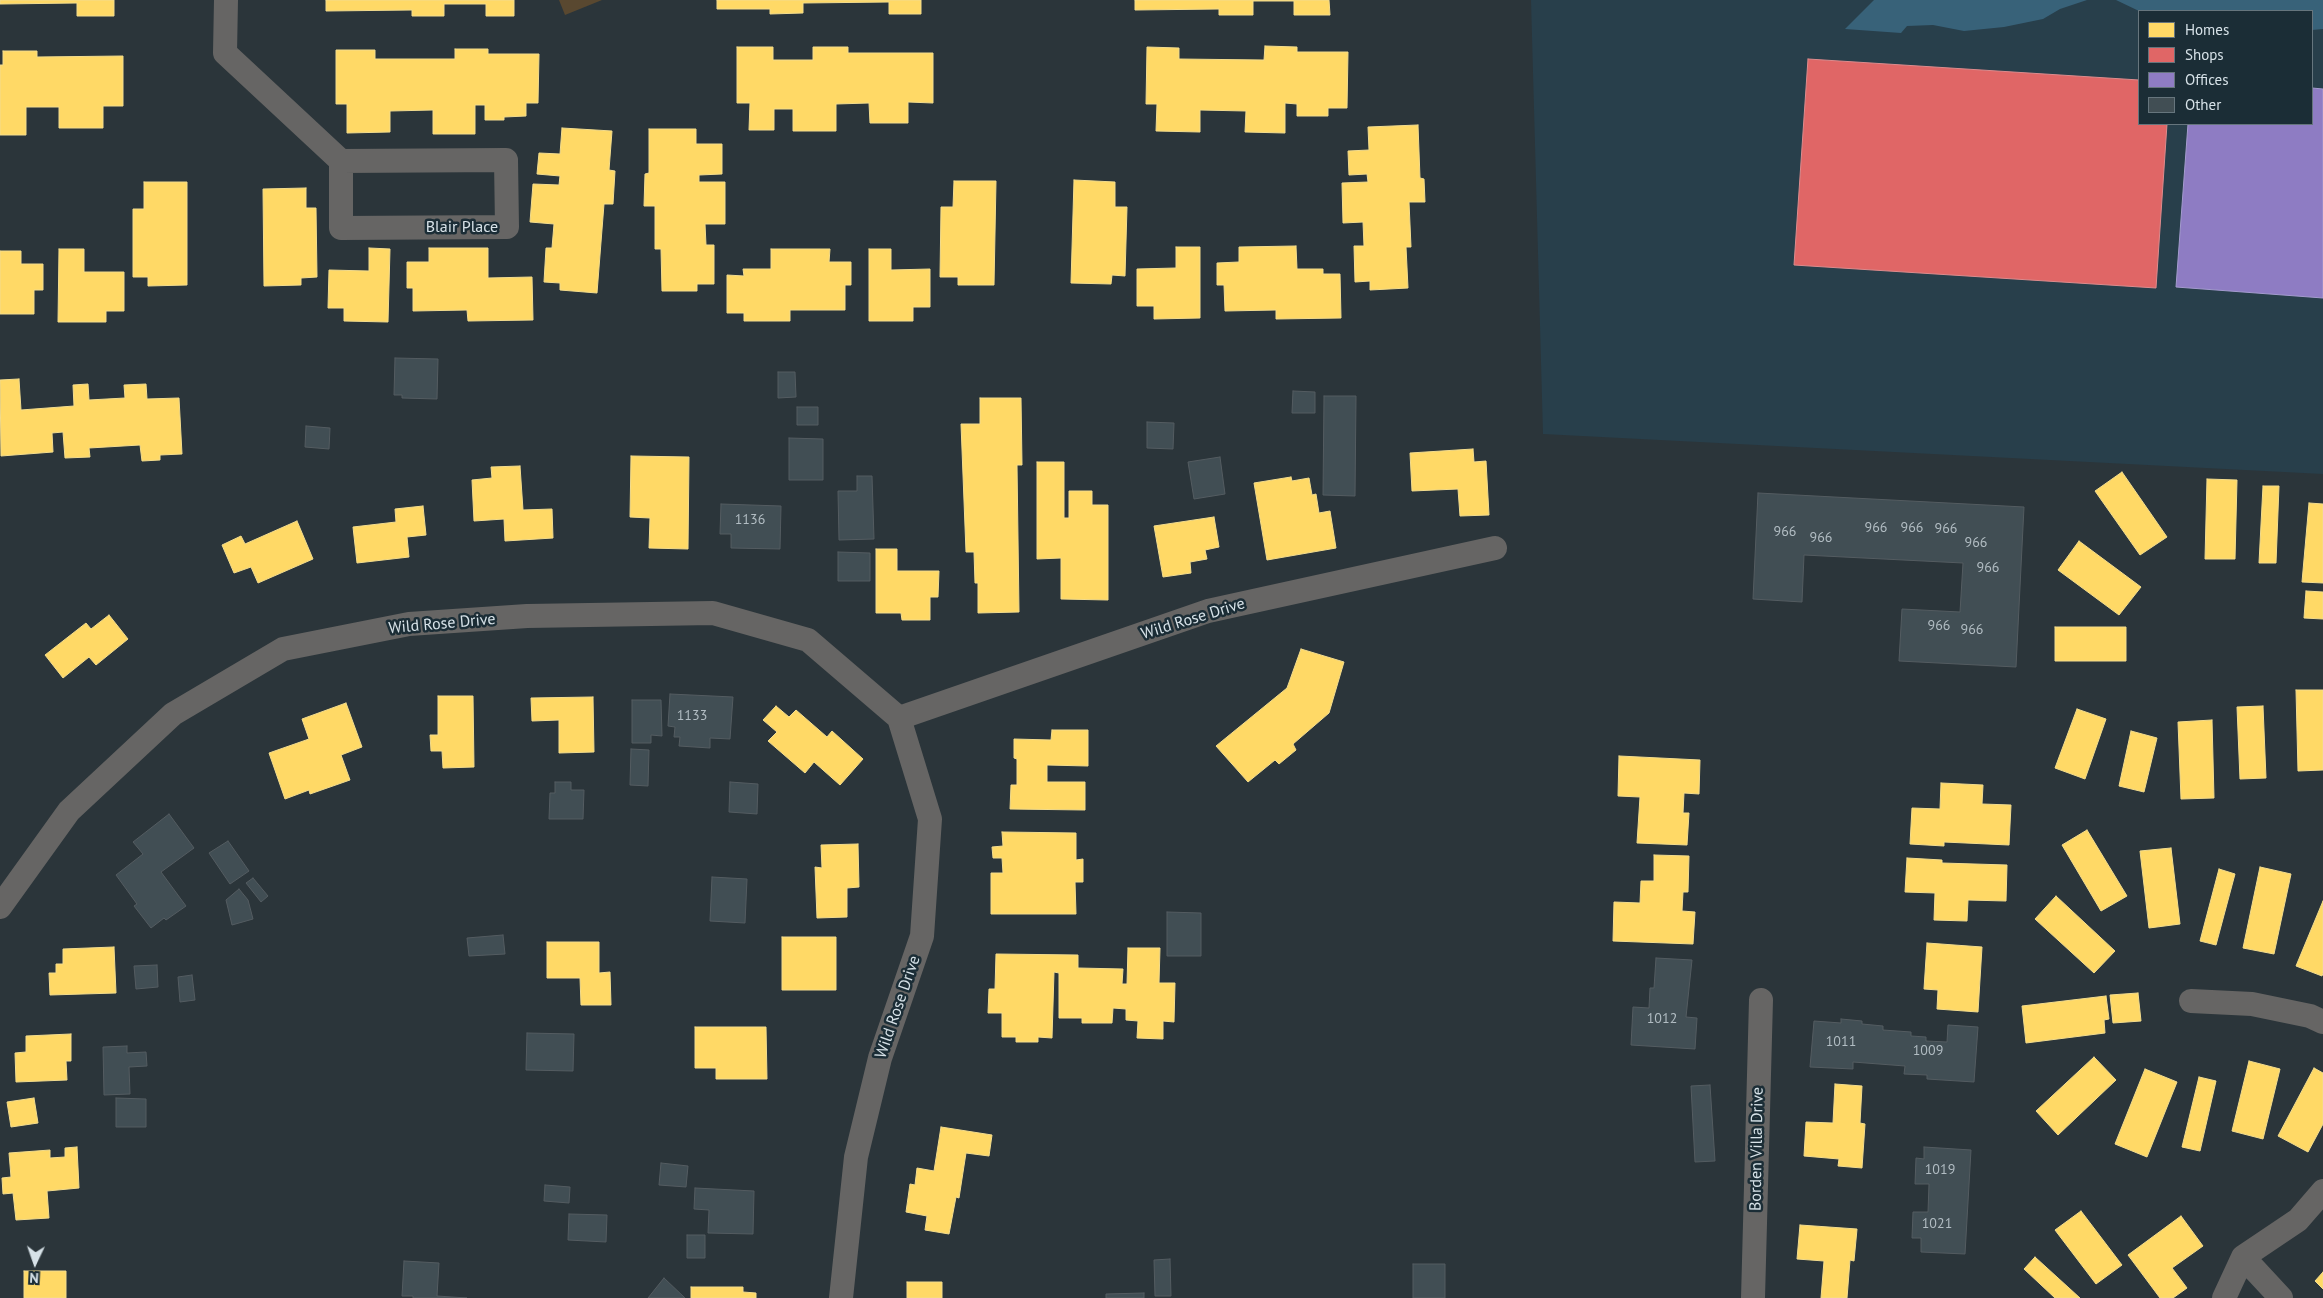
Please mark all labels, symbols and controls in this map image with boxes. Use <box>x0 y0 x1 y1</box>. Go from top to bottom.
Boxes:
legend <box>2138 10 2313 125</box>
text: Homes <box>2185 20 2229 39</box>
text: Shops <box>2185 45 2224 64</box>
text: Offices <box>2185 70 2229 89</box>
text: Other <box>2185 95 2221 114</box>
street label: Blair Place <box>426 217 498 237</box>
house number: 1136 <box>735 512 765 528</box>
house number: 966 <box>1865 520 1887 536</box>
house number: 966 <box>1901 520 1923 536</box>
house number: 966 <box>1935 521 1957 537</box>
house number: 966 <box>1774 524 1796 540</box>
house number: 966 <box>1810 530 1832 546</box>
house number: 966 <box>1965 535 1987 551</box>
house number: 966 <box>1977 560 1999 576</box>
street label: Wild Rose Drive <box>1139 594 1247 644</box>
street label: Wild Rose Drive <box>388 610 496 638</box>
house number: 966 <box>1928 618 1950 634</box>
house number: 966 <box>1961 622 1983 638</box>
house number: 1133 <box>677 708 707 724</box>
street label: Wild Rose Drive <box>871 953 925 1061</box>
house number: 1012 <box>1647 1011 1677 1027</box>
house number: 1011 <box>1826 1034 1856 1050</box>
house number: 1009 <box>1913 1043 1943 1059</box>
street label: Borden Villa Drive <box>1746 1087 1768 1211</box>
house number: 1019 <box>1925 1162 1955 1178</box>
house number: 1021 <box>1922 1216 1952 1232</box>
north arrow <box>10 1238 60 1288</box>
text: N <box>29 1269 39 1287</box>

